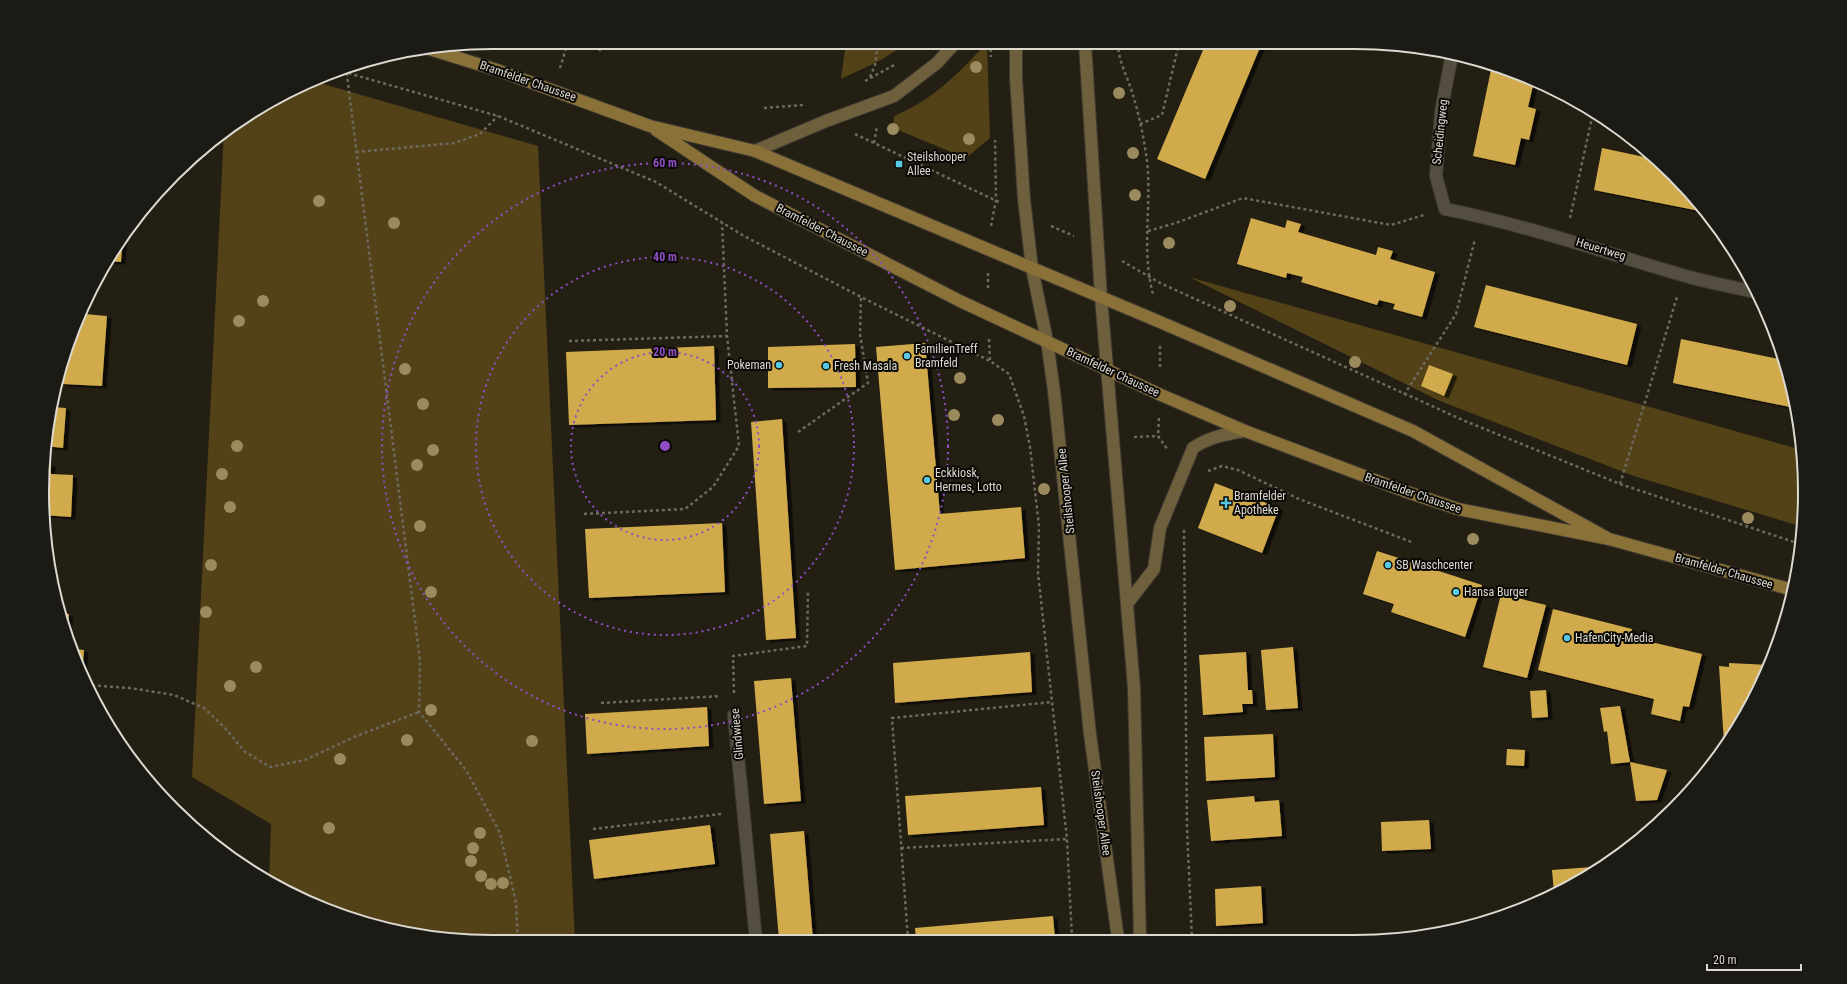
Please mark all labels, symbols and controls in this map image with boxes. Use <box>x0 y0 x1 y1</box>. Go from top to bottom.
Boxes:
street label: Bramfelder Chaussee <box>478 58 578 104</box>
street label: Scheidingweg <box>1430 99 1450 165</box>
place label: Steilshooper Allee <box>907 150 967 178</box>
text: 60 m <box>653 156 677 170</box>
marker: Steilshooper Allee <box>894 159 904 169</box>
street label: Bramfelder Chaussee <box>774 201 871 259</box>
street label: Heuertweg <box>1574 235 1628 263</box>
text: 40 m <box>653 250 677 264</box>
place label: FamilienTreff Bramfeld <box>915 342 978 370</box>
street label: Bramfelder Chaussee <box>1064 344 1162 400</box>
text: 20 m <box>653 345 677 359</box>
marker: FamilienTreff Bramfeld <box>902 351 912 361</box>
place label: Pokeman <box>727 358 771 372</box>
place label: Fresh Masala <box>834 359 898 373</box>
marker: Pokeman <box>774 360 784 370</box>
marker: Fresh Masala <box>821 361 831 371</box>
centre of rings <box>658 439 672 453</box>
street label: Steilshooper Allee <box>1055 447 1077 534</box>
place label: Eckkiosk, Hermes, Lotto <box>935 466 1002 494</box>
street label: Bramfelder Chaussee <box>1363 470 1463 516</box>
marker: Eckkiosk, Hermes, Lotto <box>922 475 932 485</box>
place label: Bramfelder Apotheke <box>1234 489 1286 517</box>
marker: Bramfelder Apotheke <box>1221 498 1231 508</box>
street label: Bramfelder Chaussee <box>1673 550 1775 592</box>
place label: SB Waschcenter <box>1396 558 1473 572</box>
marker: SB Waschcenter <box>1383 560 1393 570</box>
place label: Hansa Burger <box>1464 585 1528 599</box>
marker: Hansa Burger <box>1451 587 1461 597</box>
place label: HafenCity-Media <box>1575 631 1654 645</box>
marker: HafenCity-Media <box>1562 633 1572 643</box>
street label: Glindwiese <box>728 707 746 760</box>
street label: Steilshooper Allee <box>1088 770 1114 857</box>
scale bar <box>1707 946 1801 972</box>
text: 20 m <box>1713 953 1737 967</box>

